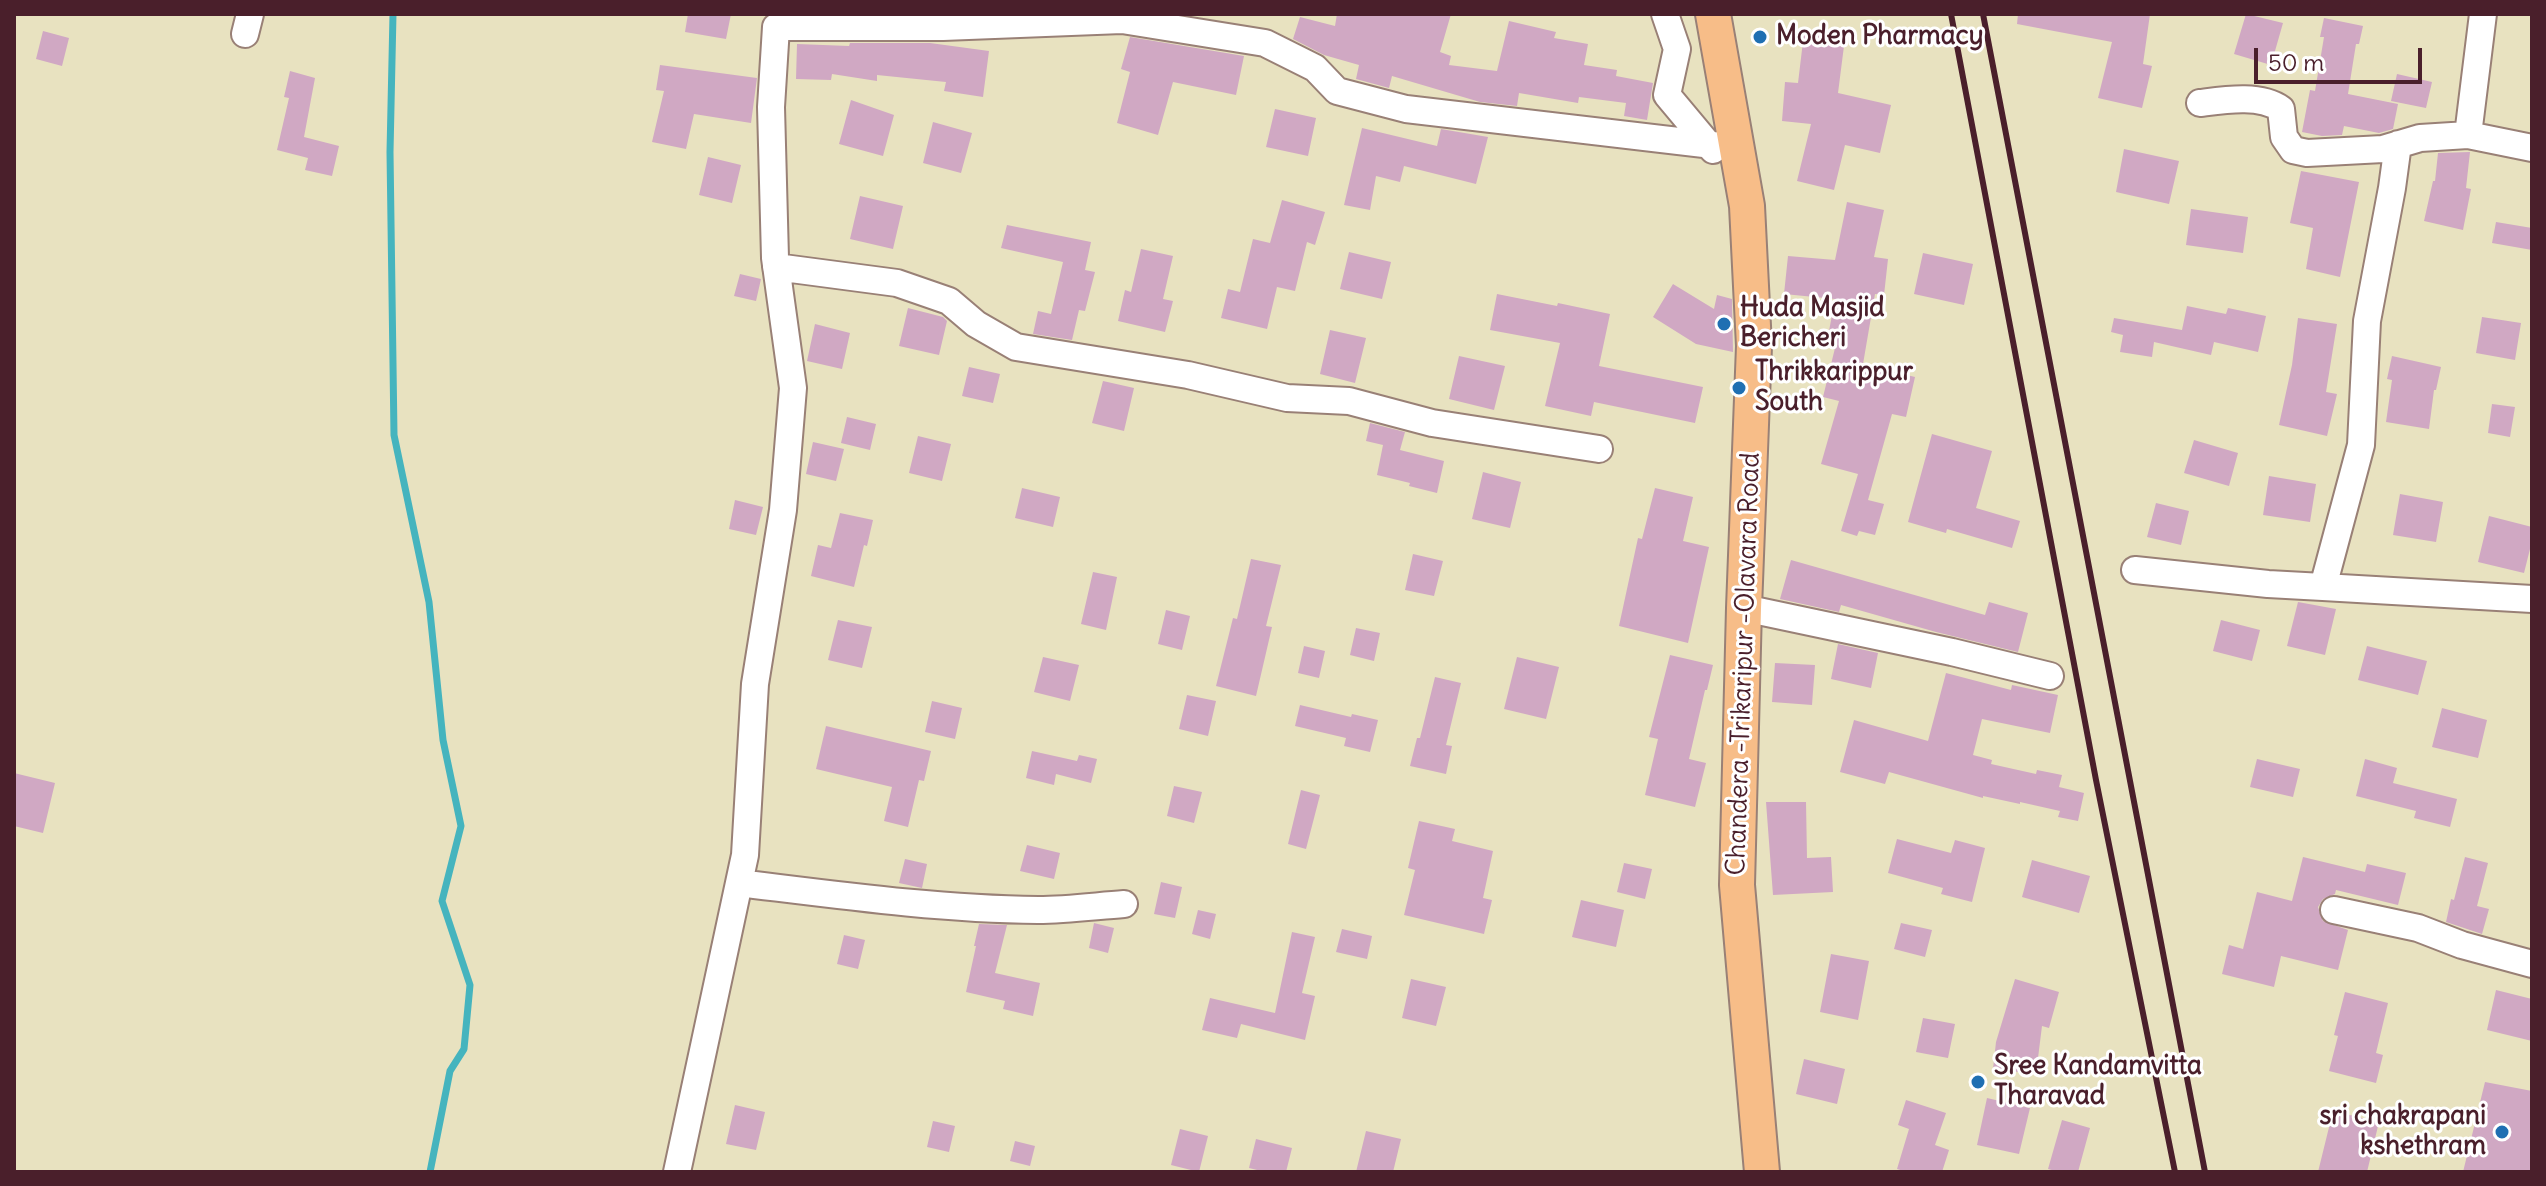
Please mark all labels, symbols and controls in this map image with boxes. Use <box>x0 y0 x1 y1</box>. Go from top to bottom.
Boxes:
place label: Moden Pharmacy <box>1776 21 1984 53</box>
marker: Moden Pharmacy <box>1751 28 1769 46</box>
scale bar <box>2258 32 2426 82</box>
text: 50 m <box>2268 47 2324 77</box>
place label: Huda Masjid Bericheri <box>1740 293 1885 354</box>
marker: Huda Masjid Bericheri <box>1715 315 1733 333</box>
place label: Thrikkarippur South <box>1755 357 1913 418</box>
marker: Thrikkarippur South <box>1730 379 1748 397</box>
street label: Chandera -Trikaripur -Olavara Road <box>1721 452 1767 876</box>
place label: Sree Kandamvitta Tharavad <box>1994 1051 2202 1112</box>
marker: Sree Kandamvitta Tharavad <box>1969 1073 1987 1091</box>
place label: sri chakrapani kshethram <box>2319 1101 2486 1162</box>
marker: sri chakrapani kshethram <box>2493 1123 2511 1141</box>

